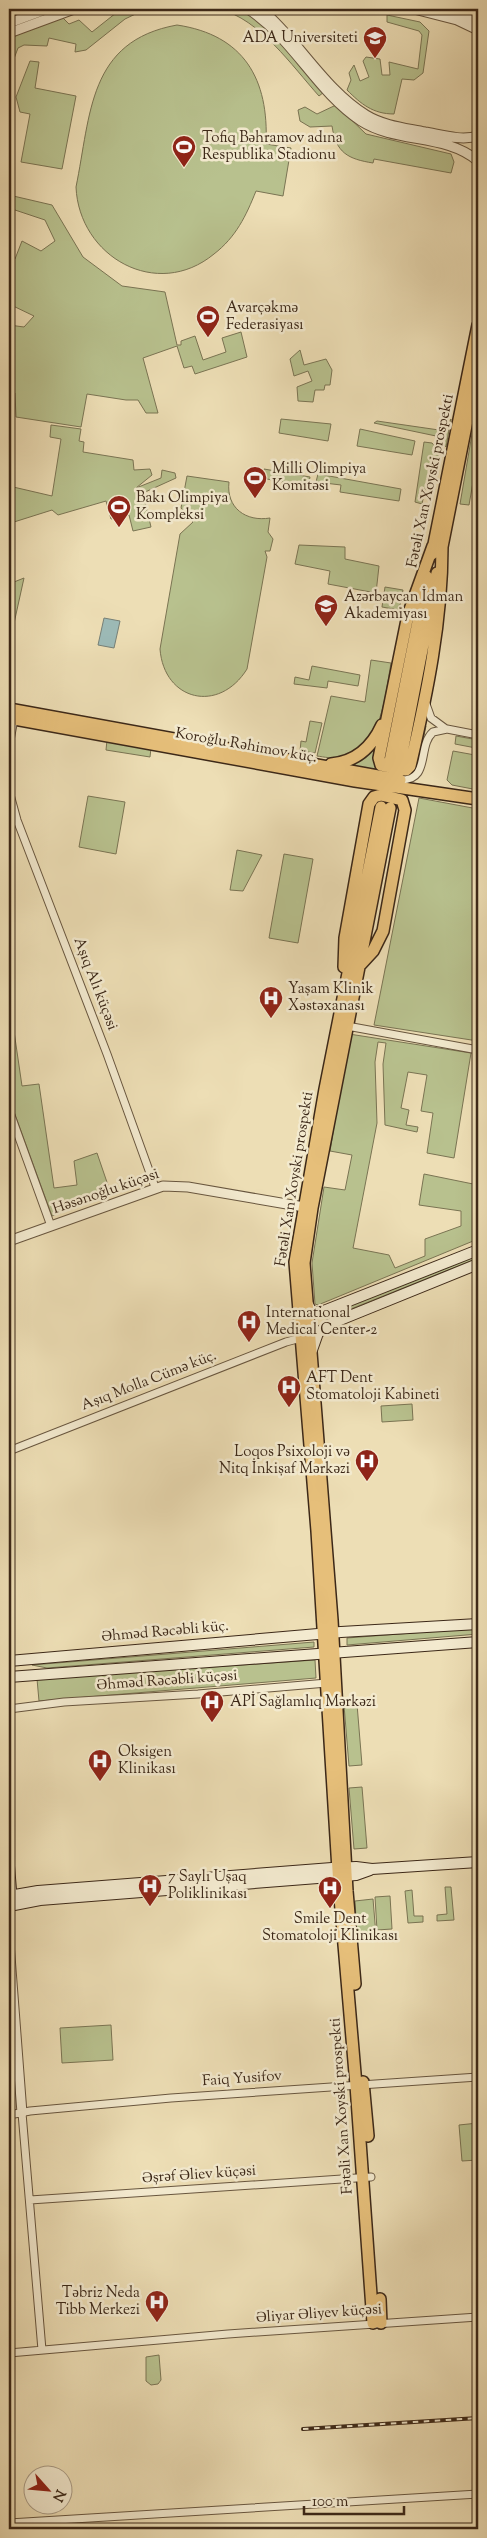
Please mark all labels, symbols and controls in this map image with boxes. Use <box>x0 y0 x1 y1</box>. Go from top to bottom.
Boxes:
school or university icon: ADA Universiteti <box>362 25 388 59</box>
place label: ADA Universiteti <box>242 28 358 49</box>
place label: Tofiq Bəhramov adına Respublika Stadionu <box>202 128 343 166</box>
sports icon: Tofiq Bəhramov adına Respublika Stadionu <box>171 134 197 168</box>
place label: Avarçəkmə Federasiyası <box>226 298 304 336</box>
sports icon: Avarçəkmə Federasiyası <box>195 304 221 338</box>
street label: Fətəli Xan Xoyski prospekti <box>402 392 460 570</box>
place label: Milli Olimpiya Komitəsi <box>272 459 366 497</box>
sports icon: Milli Olimpiya Komitəsi <box>242 465 268 499</box>
place label: Bakı Olimpiya Kompleksi <box>136 488 228 526</box>
sports icon: Bakı Olimpiya Kompleksi <box>106 494 132 528</box>
place label: Azərbaycan İdman Akademiyası <box>344 586 464 625</box>
school or university icon: Azərbaycan İdman Akademiyası <box>313 593 339 627</box>
street label: Koroğlu Rəhimov küç. <box>173 723 319 769</box>
street label: Aşıq Alı küçəsi <box>68 935 122 1033</box>
place label: Yaşam Klinik Xəstəxanası <box>288 979 374 1017</box>
hospital icon: Yaşam Klinik Xəstəxanası <box>258 985 284 1019</box>
street label: Fətəli Xan Xoyski prospekti <box>271 1090 319 1268</box>
street label: Həsənoğlu küçəsi <box>50 1164 162 1220</box>
place label: International Medical Center-2 <box>266 1303 377 1341</box>
hospital icon: International Medical Center-2 <box>236 1309 262 1343</box>
street label: Aşıq Molla Cümə küç. <box>78 1345 220 1417</box>
place label: AFT Dent Stomatoloji Kabineti <box>306 1368 440 1406</box>
hospital icon: AFT Dent Stomatoloji Kabineti <box>276 1374 302 1408</box>
place label: Loqos Psixoloji və Nitq İnkişaf Mərkəzi <box>219 1442 350 1480</box>
hospital icon: Loqos Psixoloji və Nitq İnkişaf Mərkəzi <box>354 1448 380 1482</box>
street label: Əhməd Rəcəbli küç. <box>100 1616 230 1648</box>
street label: Əhməd Rəcəbli küçəsi <box>96 1666 238 1696</box>
hospital icon: APİ Sağlamlıq Mərkəzi <box>199 1689 225 1723</box>
place label: APİ Sağlamlıq Mərkəzi <box>230 1691 376 1713</box>
place label: Oksigen Klinikası <box>118 1742 176 1780</box>
hospital icon: Oksigen Klinikası <box>87 1748 113 1782</box>
place label: 7 Saylı Uşaq Poliklinikası <box>168 1867 247 1905</box>
hospital icon: 7 Saylı Uşaq Poliklinikası <box>137 1873 163 1907</box>
hospital icon: Smile Dent Stomatoloji Klinikası <box>317 1875 343 1909</box>
place label: Smile Dent Stomatoloji Klinikası <box>262 1909 398 1947</box>
street label: Fətəli Xan Xoyski prospekti <box>325 2017 359 2195</box>
street label: Faiq Yusifov <box>202 2066 283 2092</box>
street label: Əşrəf Əliev küçəsi <box>141 2161 257 2189</box>
place label: Təbriz Neda Tibb Merkezi <box>56 2283 140 2321</box>
hospital icon: Təbriz Neda Tibb Merkezi <box>144 2289 170 2323</box>
street label: Əliyar Əliyev küçəsi <box>255 2299 383 2329</box>
north arrow <box>22 2466 72 2516</box>
scale bar <box>304 2483 404 2515</box>
text: N <box>46 2485 69 2505</box>
text: 100 m <box>312 2492 349 2513</box>

